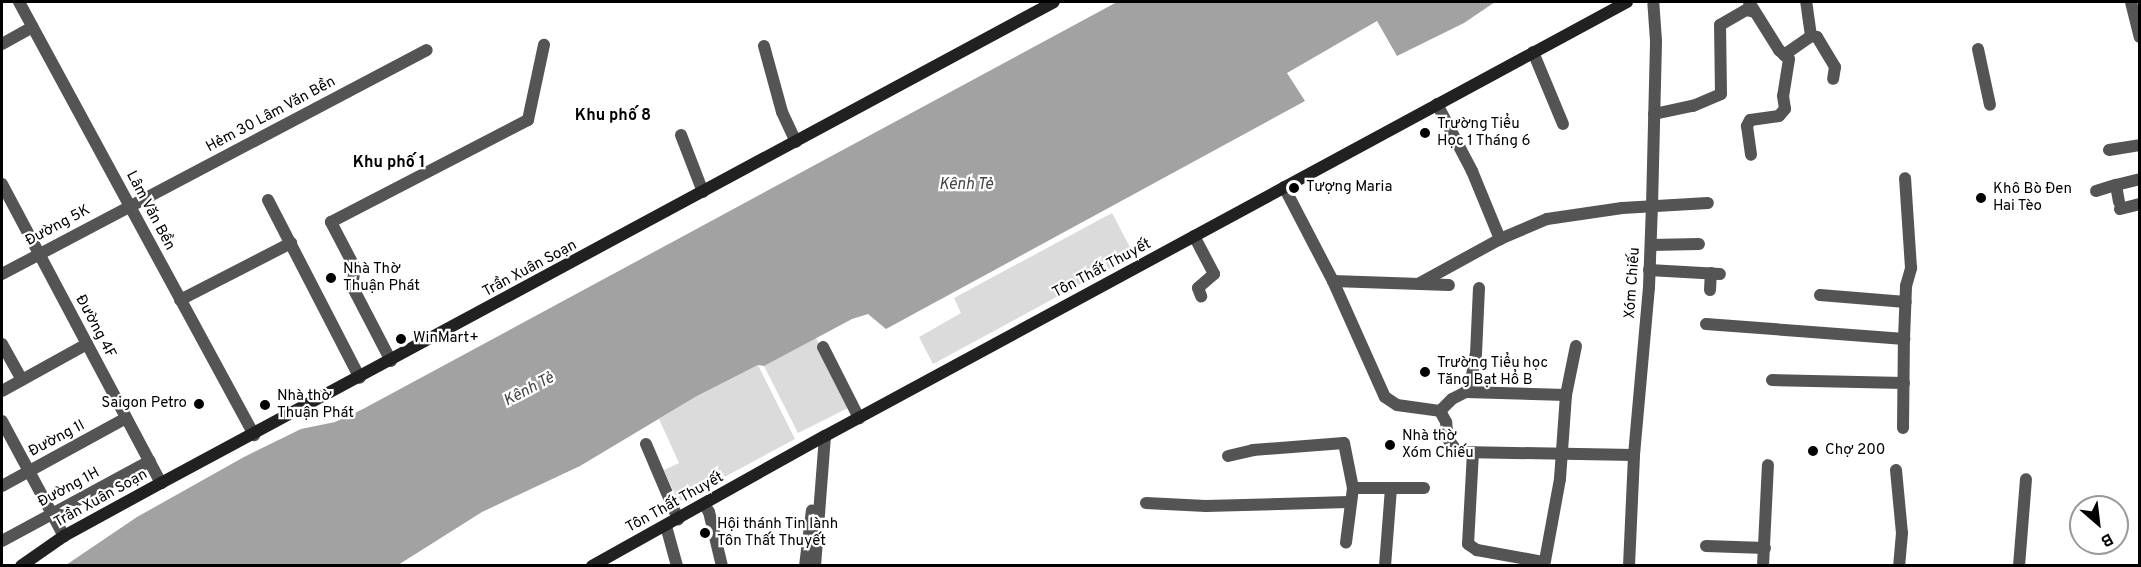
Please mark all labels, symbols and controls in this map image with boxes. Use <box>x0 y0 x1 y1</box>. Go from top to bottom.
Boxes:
street label: Hẻm 30 Lâm Văn Bền <box>203 73 339 157</box>
district label: Khu phố 8 <box>575 106 651 126</box>
place label: Trường Tiểu Học 1 Tháng 6 <box>1437 115 1531 150</box>
marker: Trường Tiểu Học 1 Tháng 6 <box>1418 126 1432 140</box>
district label: Khu phố 1 <box>353 153 425 173</box>
street label: Lâm Văn Bền <box>121 168 179 254</box>
water label: Kênh Tẻ <box>939 175 993 195</box>
place label: Tượng Maria <box>1306 179 1392 197</box>
place label: Khô Bò Đen Hai Tèo <box>1993 180 2072 215</box>
marker: Tượng Maria <box>1287 181 1301 195</box>
marker: Khô Bò Đen Hai Tèo <box>1974 191 1988 205</box>
street label: Đường 5K <box>23 202 93 250</box>
street label: Tôn Thất Thuyết <box>1049 235 1155 303</box>
street label: Trần Xuân Soạn <box>480 237 580 301</box>
street label: Xóm Chiếu <box>1622 247 1644 319</box>
place label: Nhà Thờ Thuận Phát <box>343 260 420 295</box>
marker: Nhà Thờ Thuận Phát <box>324 271 338 285</box>
street label: Đường 4F <box>71 292 119 362</box>
place label: WinMart+ <box>413 330 479 348</box>
marker: WinMart+ <box>394 332 408 346</box>
place label: Trường Tiểu học Tăng Bạt Hổ B <box>1437 354 1549 389</box>
marker: Trường Tiểu học Tăng Bạt Hổ B <box>1418 365 1432 379</box>
water label: Kênh Tẻ <box>500 369 558 411</box>
place label: Nhà thờ Thuận Phát <box>277 387 354 422</box>
place label: Saigon Petro <box>101 395 187 413</box>
marker: Saigon Petro <box>192 397 206 411</box>
marker: Nhà thờ Thuận Phát <box>258 398 272 412</box>
street label: Đường 1I <box>26 417 88 461</box>
place label: Nhà thờ Xóm Chiếu <box>1402 427 1474 462</box>
marker: Nhà thờ Xóm Chiếu <box>1383 438 1397 452</box>
place label: Chợ 200 <box>1825 442 1885 460</box>
marker: Chợ 200 <box>1806 444 1820 458</box>
street label: Đường 1H <box>35 464 103 512</box>
street label: Trần Xuân Soạn <box>51 466 151 532</box>
street label: Tôn Thất Thuyết <box>622 468 728 538</box>
north arrow <box>2069 495 2129 555</box>
place label: Hội thánh Tin lành Tôn Thất Thuyết <box>717 515 839 550</box>
marker: Hội thánh Tin lành Tôn Thất Thuyết <box>698 526 712 540</box>
text: B <box>2097 528 2116 551</box>

